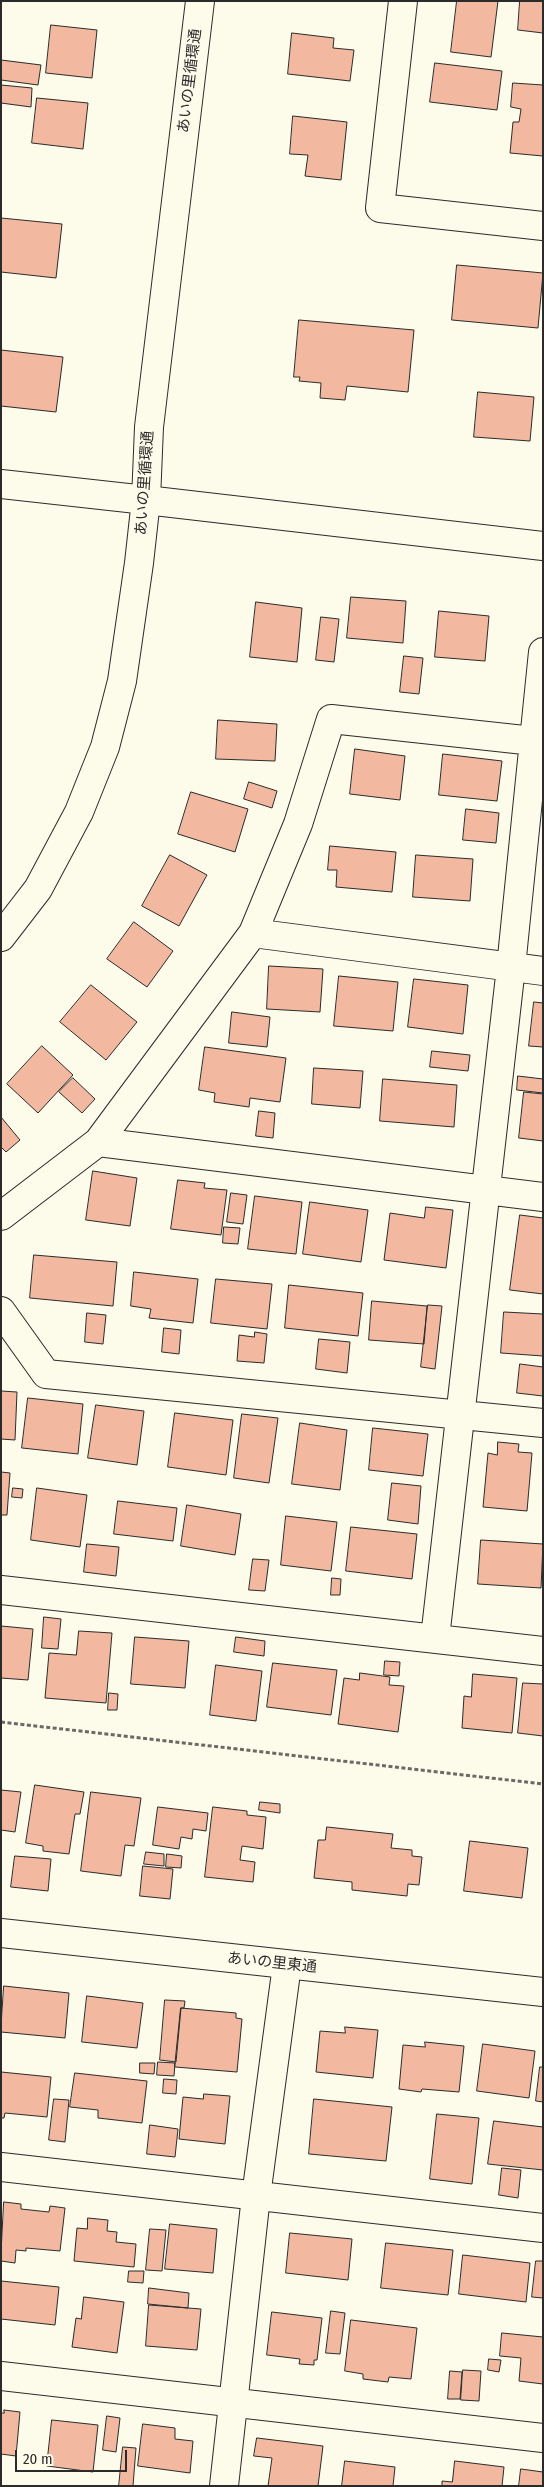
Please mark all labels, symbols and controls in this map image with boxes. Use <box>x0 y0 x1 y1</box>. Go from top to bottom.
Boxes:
street label: あいの里循環通 <box>175 28 205 134</box>
street label: あいの里循環通 <box>132 430 158 536</box>
street label: あいの里東通 <box>226 1949 318 1977</box>
scale bar <box>18 2440 130 2472</box>
text: 20 m <box>23 2450 53 2468</box>

